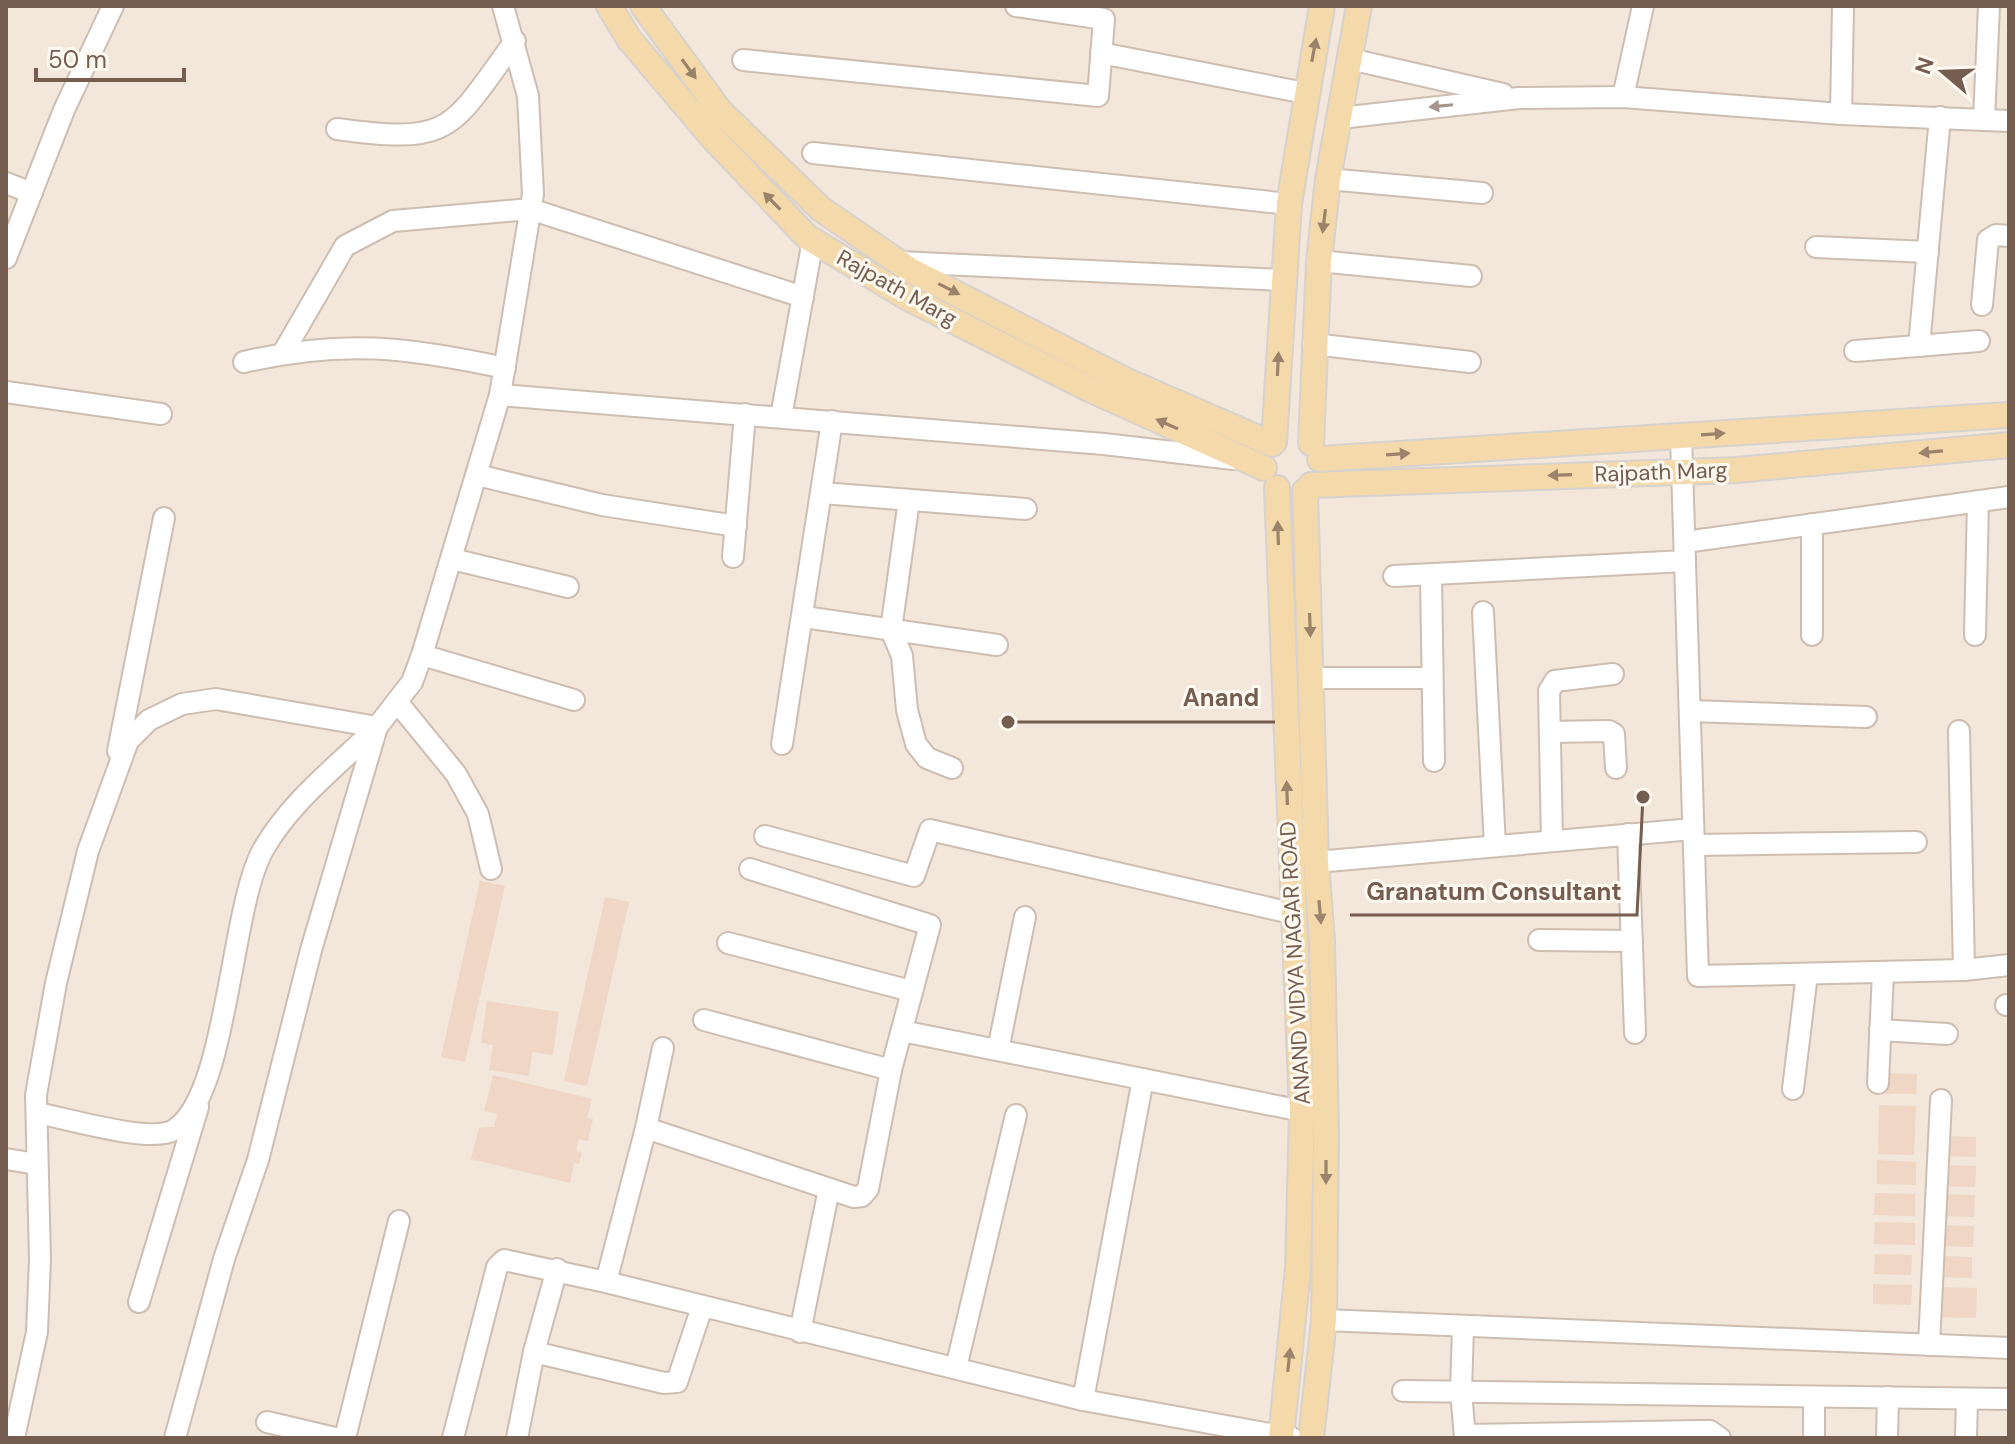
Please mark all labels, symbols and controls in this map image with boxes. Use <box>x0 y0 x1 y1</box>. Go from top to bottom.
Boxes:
scale bar <box>36 32 184 82</box>
north arrow <box>1903 32 1983 112</box>
one-way arrow <box>1308 37 1320 62</box>
text: 50 m <box>48 44 107 75</box>
text: N <box>1908 53 1941 78</box>
one-way arrow <box>681 58 697 80</box>
one-way arrow <box>1428 100 1453 113</box>
one-way arrow <box>764 192 782 211</box>
one-way arrow <box>1317 209 1330 234</box>
street label: Rajpath Marg <box>832 243 962 333</box>
one-way arrow <box>937 283 960 296</box>
one-way arrow <box>1272 351 1285 376</box>
one-way arrow <box>1155 418 1179 431</box>
one-way arrow <box>1701 427 1726 440</box>
one-way arrow <box>1918 446 1943 459</box>
one-way arrow <box>1386 447 1411 460</box>
street label: Rajpath Marg <box>1594 455 1728 489</box>
one-way arrow <box>1547 469 1572 482</box>
one-way arrow <box>1272 520 1285 545</box>
one-way arrow <box>1303 613 1316 638</box>
callout: Anand <box>1167 674 1275 722</box>
text: Anand <box>1183 682 1259 713</box>
one-way arrow <box>1281 780 1293 805</box>
street label: ANAND VIDYA NAGAR ROAD <box>1273 820 1317 1106</box>
callout: Granatum Consultant <box>1350 867 1637 915</box>
text: Granatum Consultant <box>1366 876 1622 907</box>
one-way arrow <box>1314 900 1327 925</box>
one-way arrow <box>1320 1160 1332 1185</box>
one-way arrow <box>1282 1347 1295 1372</box>

